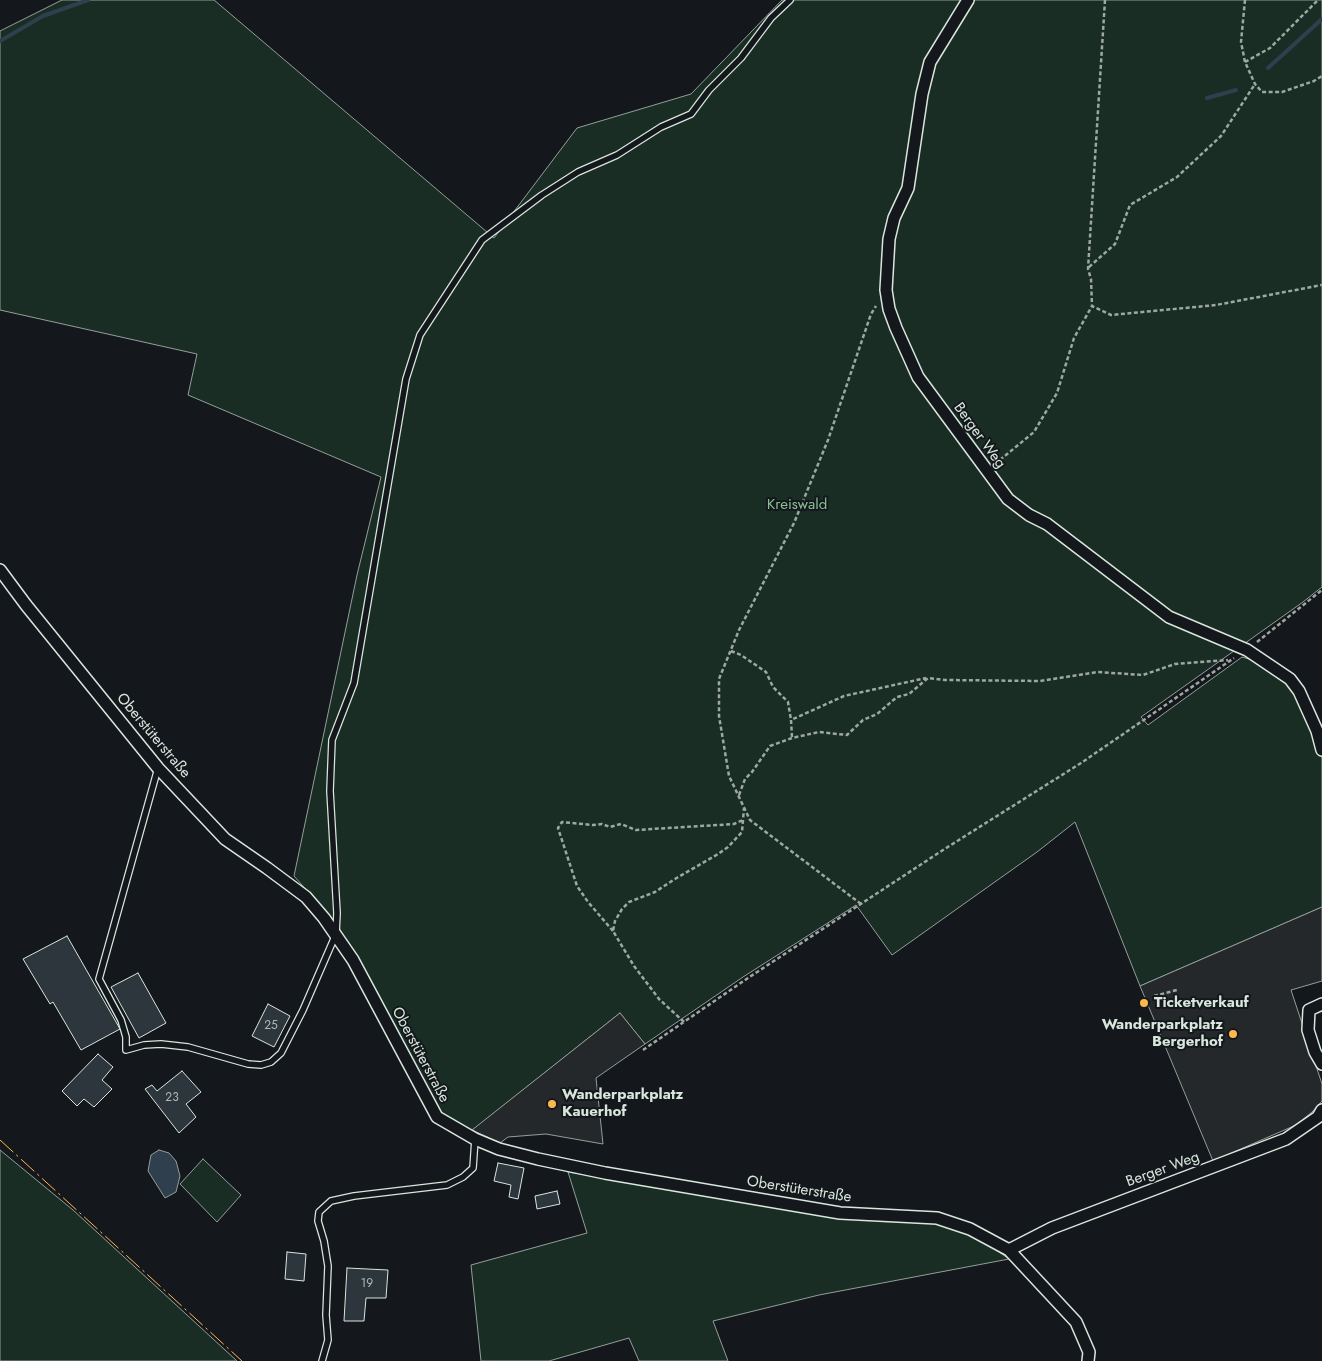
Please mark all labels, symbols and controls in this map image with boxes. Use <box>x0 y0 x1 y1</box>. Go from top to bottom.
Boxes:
street label: Berger Weg <box>949 400 1009 472</box>
park label: Kreiswald <box>767 496 827 514</box>
street label: Oberstüterstraße <box>112 690 194 782</box>
place label: Ticketverkauf <box>1154 994 1249 1012</box>
marker: Ticketverkauf <box>1138 997 1150 1009</box>
street label: Oberstüterstraße <box>387 1004 453 1106</box>
place label: Wanderparkplatz Bergerhof <box>1102 1016 1223 1051</box>
house number: 25 <box>264 1019 278 1033</box>
marker: Wanderparkplatz Bergerhof <box>1227 1028 1239 1040</box>
place label: Wanderparkplatz Kauerhof <box>562 1086 683 1121</box>
house number: 23 <box>165 1091 179 1105</box>
marker: Wanderparkplatz Kauerhof <box>546 1098 558 1110</box>
street label: Berger Weg <box>1124 1148 1202 1192</box>
street label: Oberstüterstraße <box>746 1173 852 1207</box>
house number: 19 <box>361 1277 373 1291</box>

